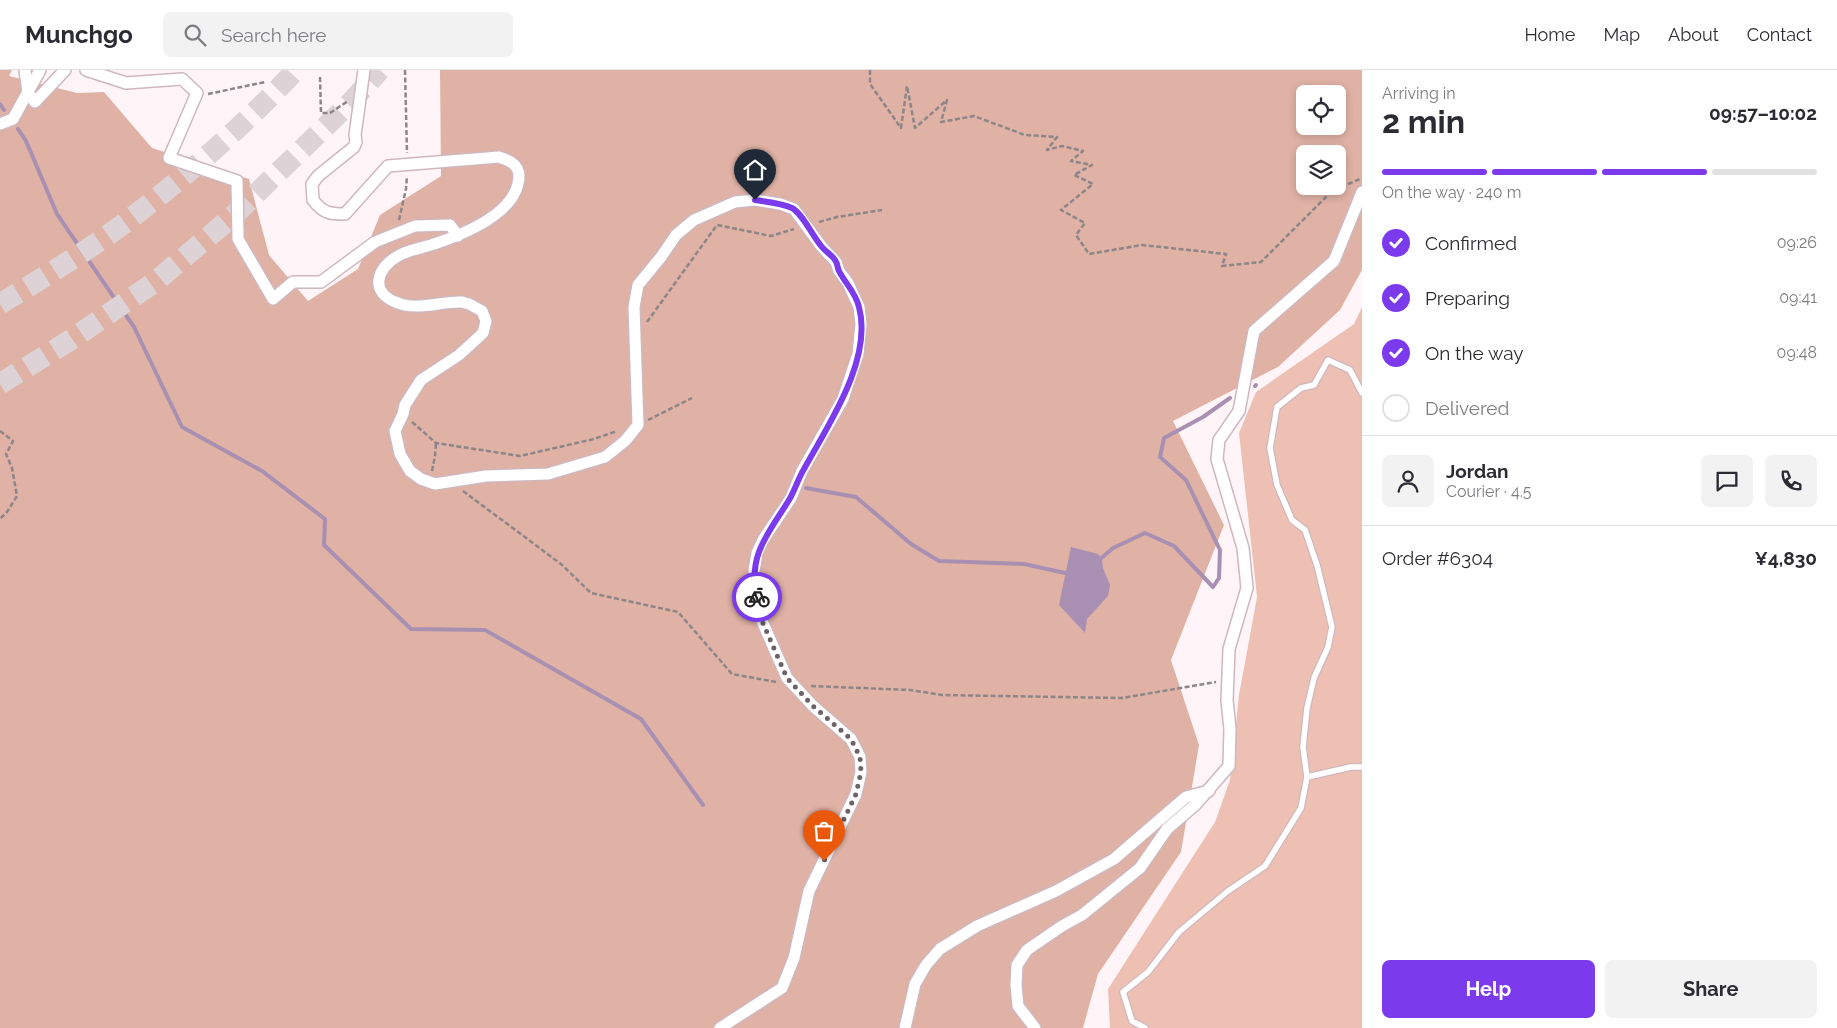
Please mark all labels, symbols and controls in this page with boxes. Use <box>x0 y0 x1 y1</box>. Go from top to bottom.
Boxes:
search box <box>163 12 513 57</box>
text: Munchgo <box>25 20 133 49</box>
icon: search <box>181 21 209 49</box>
text: Search here <box>221 24 326 46</box>
text: Home <box>1524 24 1575 45</box>
text: Map <box>1603 24 1640 45</box>
text: About <box>1668 24 1719 45</box>
text: Contact <box>1747 24 1812 45</box>
text: Arriving in <box>1382 84 1456 103</box>
map controls <box>1296 85 1346 195</box>
button: locate <box>1296 85 1346 135</box>
text: 09:57–10:02 <box>1709 102 1817 124</box>
text: 2 min <box>1382 103 1465 140</box>
button: layers <box>1296 145 1346 195</box>
pin <box>734 149 776 200</box>
icon: home <box>741 156 769 184</box>
text: On the way · 240 m <box>1382 183 1521 202</box>
icon: check <box>1382 229 1410 257</box>
text: Confirmed <box>1425 232 1517 254</box>
text: 09:26 <box>1777 233 1817 252</box>
icon: check <box>1382 284 1410 312</box>
text: Preparing <box>1425 287 1510 309</box>
text: 09:41 <box>1779 288 1817 307</box>
icon: check <box>1382 339 1410 367</box>
text: On the way <box>1425 342 1524 364</box>
text: 09:48 <box>1777 343 1817 362</box>
text: Delivered <box>1425 397 1509 419</box>
button: person <box>1382 455 1434 507</box>
button: chat <box>1701 455 1753 507</box>
button: phone <box>1765 455 1817 507</box>
text: Jordan <box>1446 460 1509 482</box>
text: Courier · 4.5 <box>1446 482 1531 501</box>
text: Order #6304 <box>1382 547 1493 569</box>
text: ¥4,830 <box>1754 547 1817 569</box>
courier <box>732 572 782 622</box>
icon: bike <box>743 583 771 611</box>
pin <box>803 810 845 861</box>
icon: bag <box>810 817 838 845</box>
button: Help <box>1382 960 1595 1018</box>
button: Share <box>1605 960 1817 1018</box>

